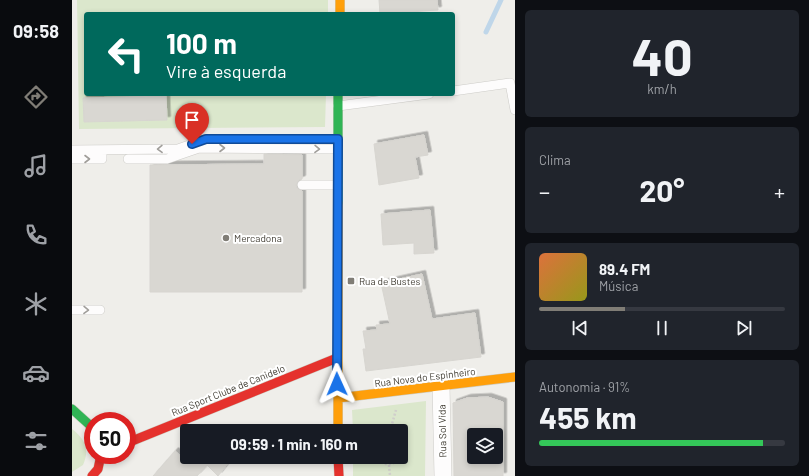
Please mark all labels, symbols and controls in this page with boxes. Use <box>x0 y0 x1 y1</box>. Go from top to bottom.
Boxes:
text: 09:58 <box>13 20 59 42</box>
text: 40 <box>631 24 693 86</box>
text: 100 m <box>166 26 237 60</box>
icon: left <box>100 28 152 80</box>
text: Vire à esquerda <box>166 60 286 82</box>
text: km/h <box>647 81 677 97</box>
icon: directions <box>22 83 50 111</box>
pin <box>175 103 209 144</box>
icon: arrive <box>181 109 203 131</box>
one-way arrow <box>219 144 225 152</box>
one-way arrow <box>157 145 163 154</box>
one-way arrow <box>314 145 320 153</box>
icon: music <box>22 152 50 180</box>
text: Clima <box>539 152 571 168</box>
one-way arrow <box>84 155 90 163</box>
text: 20° <box>639 172 685 208</box>
text: − <box>539 178 550 204</box>
text: + <box>774 178 785 204</box>
icon: phone <box>22 221 50 249</box>
place label: Mercadona <box>234 232 282 244</box>
marker: Mercadona <box>221 233 231 243</box>
text: 89.4 FM <box>599 260 650 278</box>
place label: Rua de Bustes <box>359 275 420 287</box>
marker: Rua de Bustes <box>346 276 356 286</box>
text: Música <box>599 278 638 294</box>
icon: climate <box>22 290 50 318</box>
one-way arrow <box>83 306 89 314</box>
icon: previous <box>569 317 591 339</box>
icon: pause <box>651 317 673 339</box>
icon: next <box>733 317 755 339</box>
icon: car <box>22 359 50 387</box>
street label: Rua Sport Clube de Canidelo <box>169 362 287 418</box>
position arrow <box>316 363 358 405</box>
street label: Rua Nova do Espinheiro <box>374 365 476 389</box>
text: Autonomia · 91% <box>539 379 630 395</box>
text: 455 km <box>539 399 637 435</box>
street label: Rua Sol Vida <box>436 404 448 458</box>
speed limit sign: 50 <box>84 412 136 464</box>
icon: filters <box>22 427 50 455</box>
map controls <box>467 428 503 464</box>
button: layers <box>467 428 503 464</box>
text: 09:59 · 1 min · 160 m <box>230 435 358 453</box>

